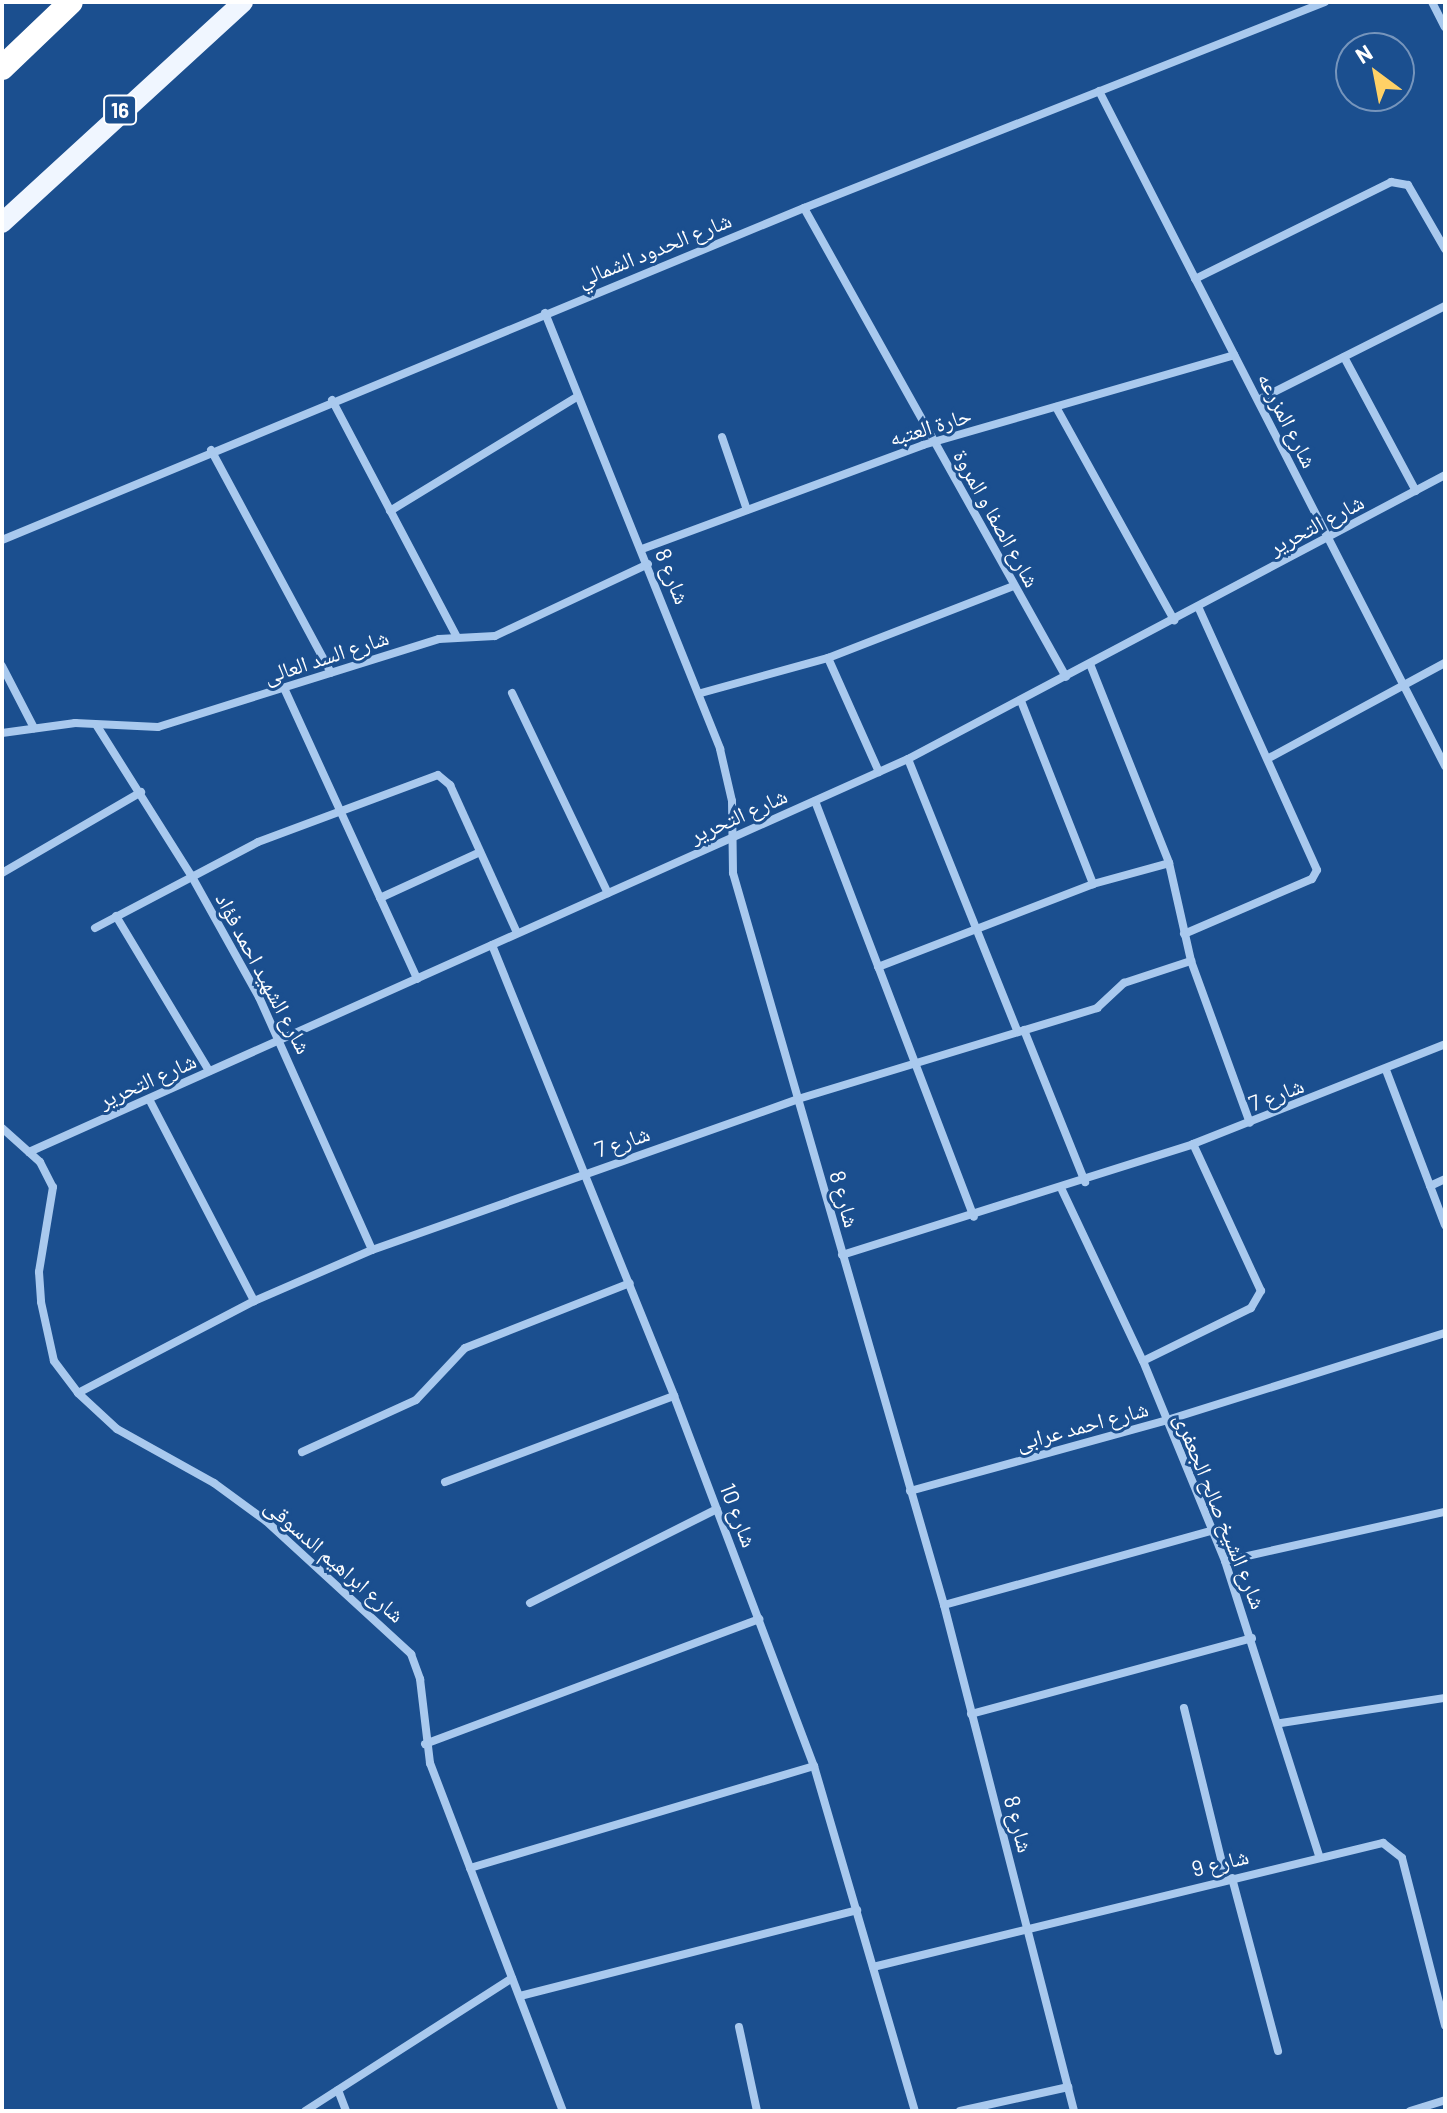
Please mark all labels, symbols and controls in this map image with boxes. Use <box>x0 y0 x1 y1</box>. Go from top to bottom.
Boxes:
north arrow <box>1335 32 1415 112</box>
text: N <box>1350 38 1376 68</box>
road number: 16 <box>102 94 138 126</box>
street label: شارع الحدود الشمالي <box>573 206 735 292</box>
street label: شارع المزرعه <box>1253 368 1323 472</box>
street label: حارة العتبه <box>886 401 974 451</box>
street label: شارع الصفا و المروة <box>948 444 1046 592</box>
street label: شارع التحرير <box>1264 488 1368 560</box>
street label: شارع 8 <box>650 544 696 608</box>
street label: شارع السد العالى <box>260 623 392 689</box>
street label: شارع التحرير <box>685 782 791 848</box>
street label: شارع الشهيد احمد فؤاد <box>210 888 318 1058</box>
street label: شارع التحرير <box>94 1047 200 1113</box>
street label: شارع 7 <box>1245 1072 1307 1116</box>
street label: شارع 7 <box>591 1119 653 1163</box>
street label: شارع 8 <box>824 1168 866 1230</box>
street label: شارع احمد عرابى <box>1013 1395 1151 1455</box>
street label: شارع الشيخ صالح الجعفرى <box>1170 1409 1272 1613</box>
street label: شارع 10 <box>715 1479 763 1551</box>
street label: شارع ابراهيم الدسوقى <box>260 1492 410 1628</box>
street label: شارع 8 <box>999 1793 1039 1855</box>
street label: شارع 9 <box>1189 1842 1251 1882</box>

